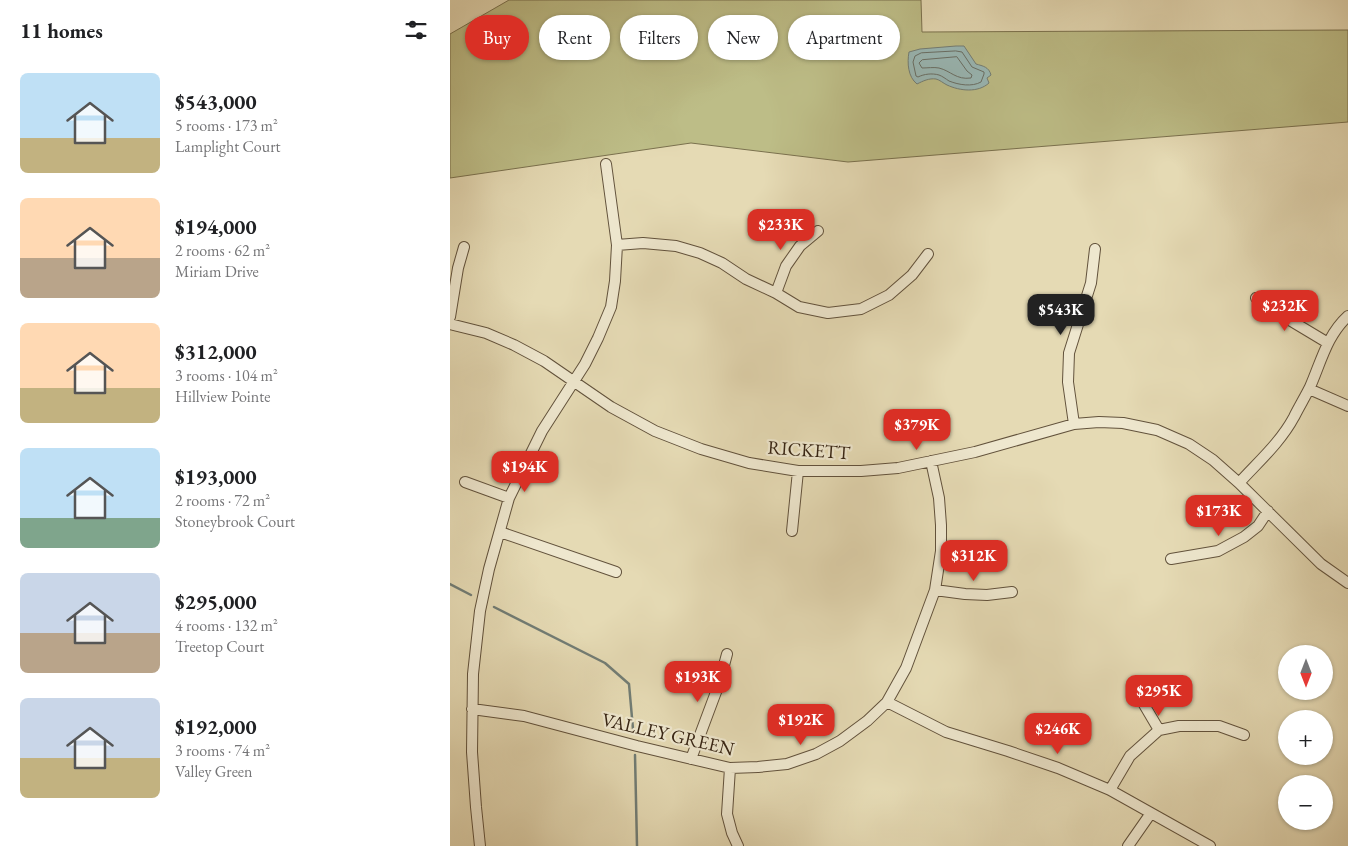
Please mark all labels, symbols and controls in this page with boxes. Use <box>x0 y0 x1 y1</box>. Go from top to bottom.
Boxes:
chip: Buy <box>465 15 529 60</box>
chip: Rent <box>539 15 610 60</box>
chip: Filters <box>620 15 698 60</box>
chip: New <box>708 15 778 60</box>
chip: Apartment <box>788 15 900 60</box>
icon: filters <box>402 16 430 44</box>
text: 11 homes <box>20 17 103 44</box>
text: $543,000 <box>175 88 257 115</box>
icon: home <box>60 93 120 153</box>
text: 5 rooms · 173 m² <box>175 115 278 136</box>
text: Lamplight Court <box>175 136 281 157</box>
pin: $233K <box>746 208 816 251</box>
text: $194,000 <box>175 213 257 240</box>
text: $233K <box>759 214 803 235</box>
icon: home <box>60 218 120 278</box>
text: 2 rooms · 62 m² <box>175 240 270 261</box>
text: Miriam Drive <box>175 261 259 282</box>
pin: $232K <box>1250 290 1320 332</box>
pin: $543K <box>1026 294 1096 336</box>
text: $232K <box>1263 295 1307 316</box>
text: $543K <box>1039 299 1083 320</box>
text: $312,000 <box>175 338 257 365</box>
icon: home <box>60 343 120 403</box>
text: 3 rooms · 104 m² <box>175 365 278 386</box>
text: Hillview Pointe <box>175 386 270 407</box>
pin: $379K <box>882 408 952 451</box>
text: $379K <box>895 414 939 435</box>
street label: RICKETT <box>767 435 851 465</box>
pin: $194K <box>490 450 560 493</box>
text: $194K <box>503 456 547 477</box>
text: $193,000 <box>175 463 257 490</box>
icon: home <box>60 468 120 528</box>
text: 2 rooms · 72 m² <box>175 490 270 511</box>
pin: $173K <box>1184 494 1254 537</box>
text: $173K <box>1197 500 1241 521</box>
text: Stoneybrook Court <box>175 511 295 532</box>
pin: $312K <box>939 540 1009 582</box>
text: $312K <box>952 545 996 566</box>
text: $295,000 <box>175 588 257 615</box>
icon: home <box>60 593 120 653</box>
text: 4 rooms · 132 m² <box>175 615 278 636</box>
text: Treetop Court <box>175 636 264 657</box>
north arrow <box>1278 645 1332 700</box>
map controls <box>1278 645 1333 830</box>
pin: $193K <box>663 660 733 703</box>
text: $193K <box>676 666 720 687</box>
pin: $295K <box>1124 674 1194 717</box>
text: $295K <box>1137 680 1181 701</box>
pin: $192K <box>766 704 836 746</box>
street label: VALLEY GREEN <box>599 707 737 761</box>
text: $192K <box>779 709 823 730</box>
button: + <box>1278 710 1333 765</box>
pin: $246K <box>1023 712 1093 755</box>
text: $192,000 <box>175 713 257 740</box>
icon: home <box>60 718 120 778</box>
text: $246K <box>1036 718 1080 739</box>
text: 3 rooms · 74 m² <box>175 740 270 761</box>
text: Valley Green <box>175 761 252 782</box>
button: − <box>1278 775 1333 830</box>

